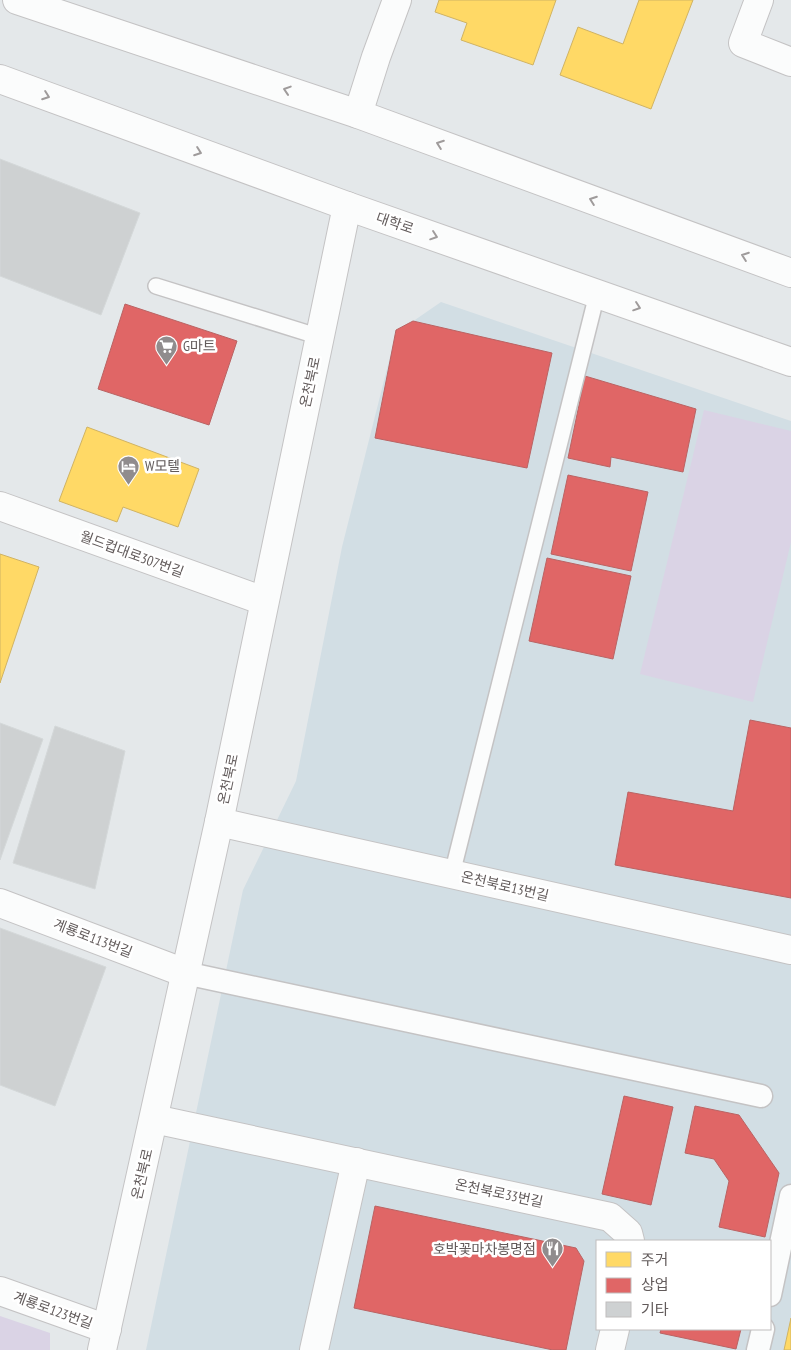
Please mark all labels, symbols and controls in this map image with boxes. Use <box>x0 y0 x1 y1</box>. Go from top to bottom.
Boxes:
one-way arrow <box>283 86 292 96</box>
one-way arrow <box>41 90 50 100</box>
one-way arrow <box>437 140 445 150</box>
one-way arrow <box>194 146 202 156</box>
one-way arrow <box>589 196 598 206</box>
street label: 대학로 <box>374 208 416 238</box>
one-way arrow <box>429 231 437 241</box>
one-way arrow <box>741 252 750 262</box>
one-way arrow <box>632 302 640 312</box>
supermarket icon: G마트 <box>155 334 179 365</box>
place label: G마트 <box>183 337 216 355</box>
street label: 온천북로 <box>296 355 324 409</box>
hotel icon: W모텔 <box>117 454 141 485</box>
place label: W모텔 <box>145 457 180 475</box>
street label: 월드컵대로307번길 <box>78 527 186 581</box>
street label: 온천북로 <box>214 752 242 806</box>
street label: 온천북로13번길 <box>459 867 551 905</box>
street label: 계룡로113번길 <box>51 915 135 961</box>
street label: 온천북로 <box>127 1147 157 1201</box>
street label: 온천북로33번길 <box>453 1175 545 1211</box>
restaurant icon: 호박꽃마차봉명점 <box>540 1237 564 1268</box>
place label: 호박꽃마차봉명점 <box>433 1240 536 1258</box>
legend <box>596 1240 771 1330</box>
text: 주거 <box>641 1250 669 1269</box>
text: 상업 <box>641 1275 669 1294</box>
street label: 계룡로123번길 <box>11 1287 95 1333</box>
text: 기타 <box>641 1300 669 1319</box>

